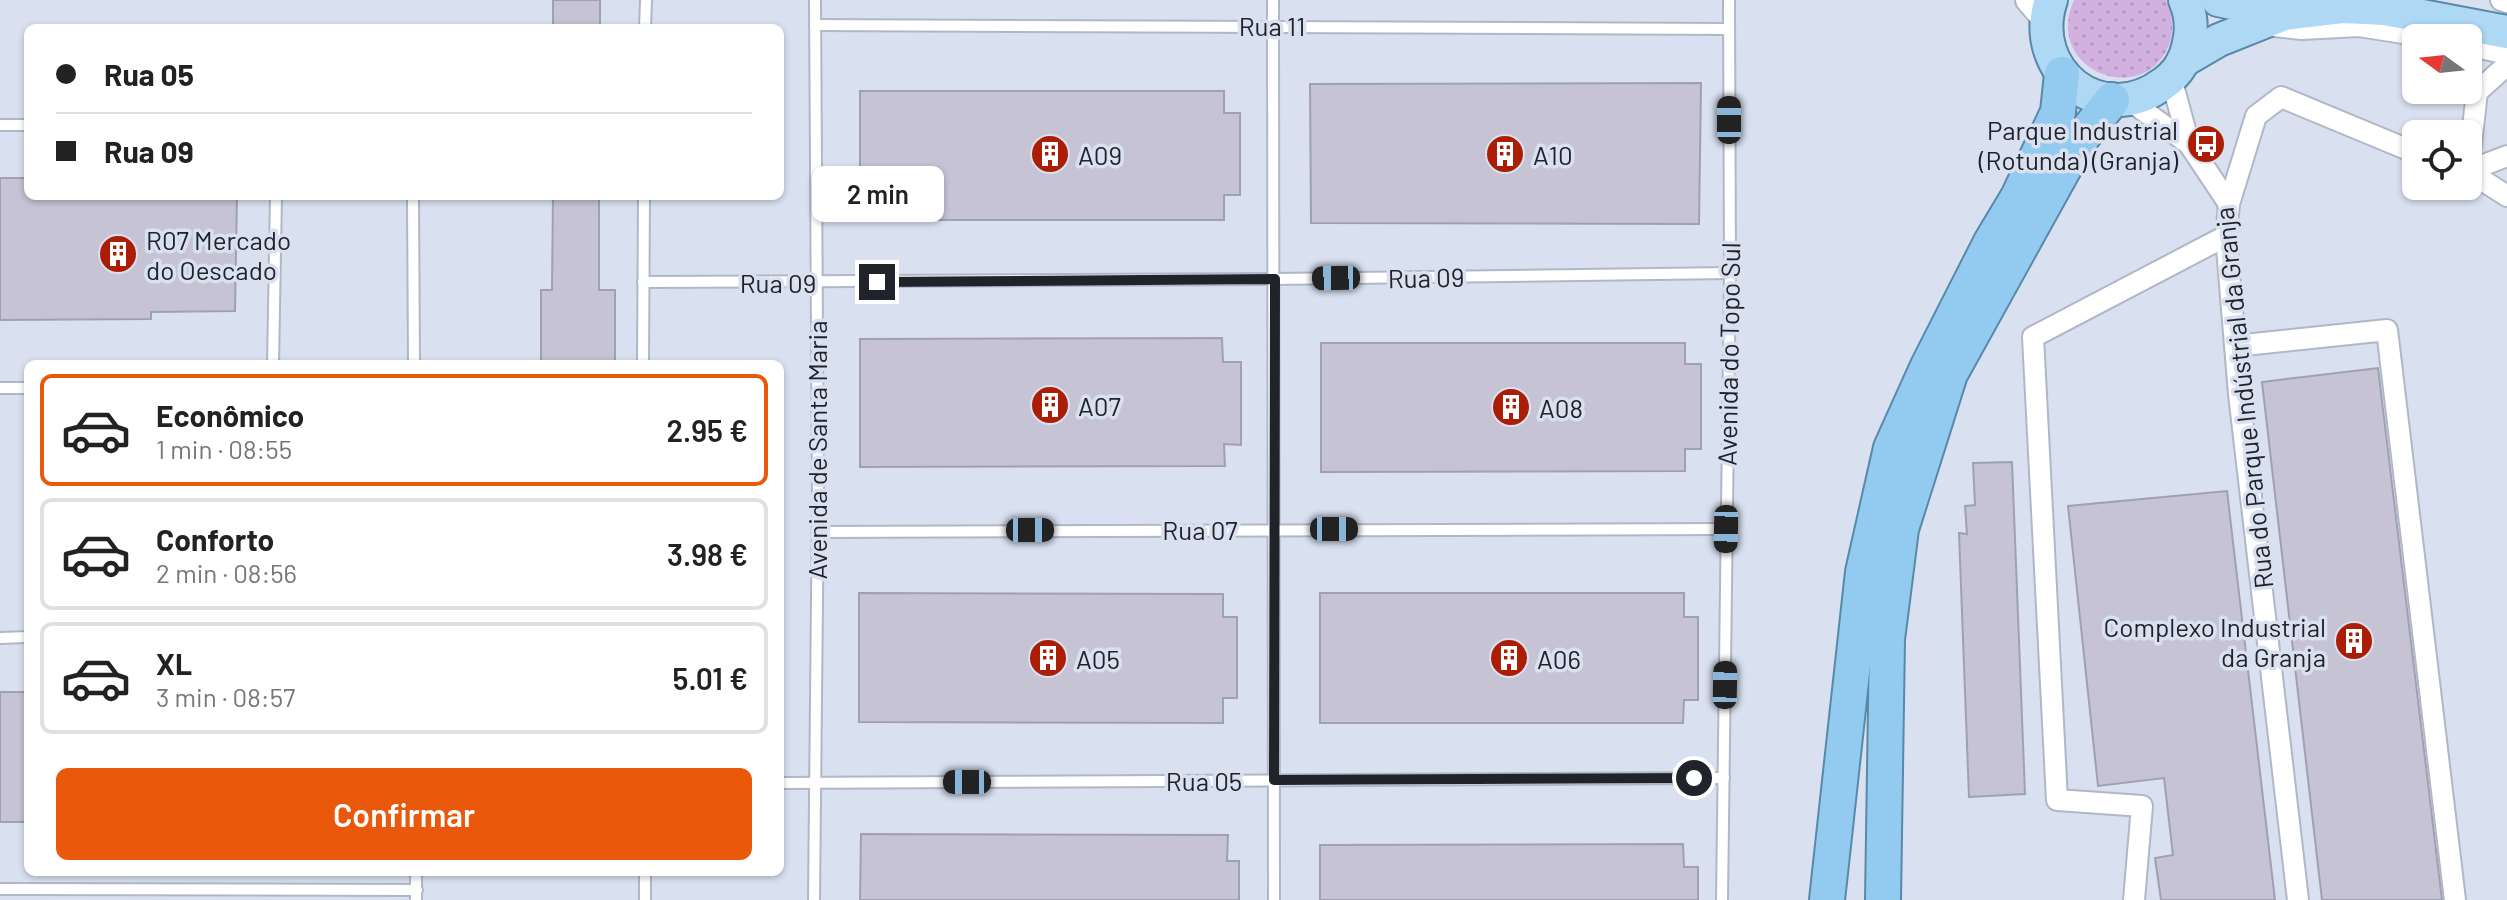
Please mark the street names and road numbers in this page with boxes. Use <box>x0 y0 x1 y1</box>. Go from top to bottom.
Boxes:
street label: Rua 11 <box>1239 10 1305 41</box>
street label: Rua do Parque Indústrial da Granja <box>2208 206 2278 590</box>
street label: Avenida do Topo Sul <box>1711 242 1745 466</box>
street label: Rua 09 <box>1387 261 1465 293</box>
street label: Rua 09 <box>740 267 816 298</box>
street label: Avenida de Santa Maria <box>801 320 832 580</box>
street label: Rua 07 <box>1162 514 1238 545</box>
street label: Rua 05 <box>1166 765 1242 796</box>

